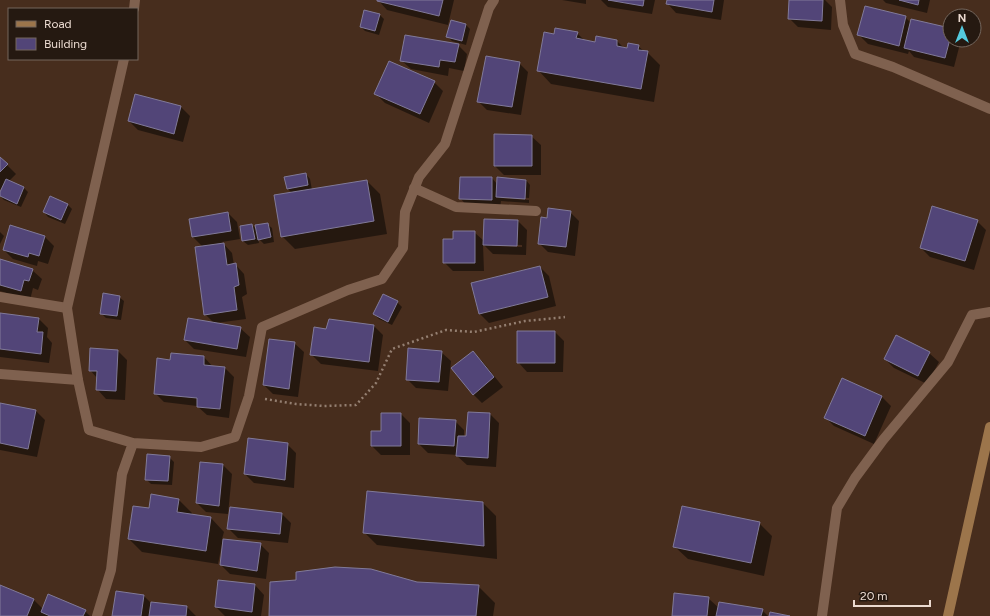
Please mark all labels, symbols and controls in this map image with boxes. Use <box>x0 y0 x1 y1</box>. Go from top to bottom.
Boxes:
legend <box>8 8 138 60</box>
north arrow <box>942 8 982 48</box>
text: N <box>958 12 966 25</box>
text: Road <box>44 17 72 31</box>
text: Building <box>44 37 87 51</box>
scale bar <box>854 582 930 608</box>
text: 20 m <box>860 589 888 603</box>

